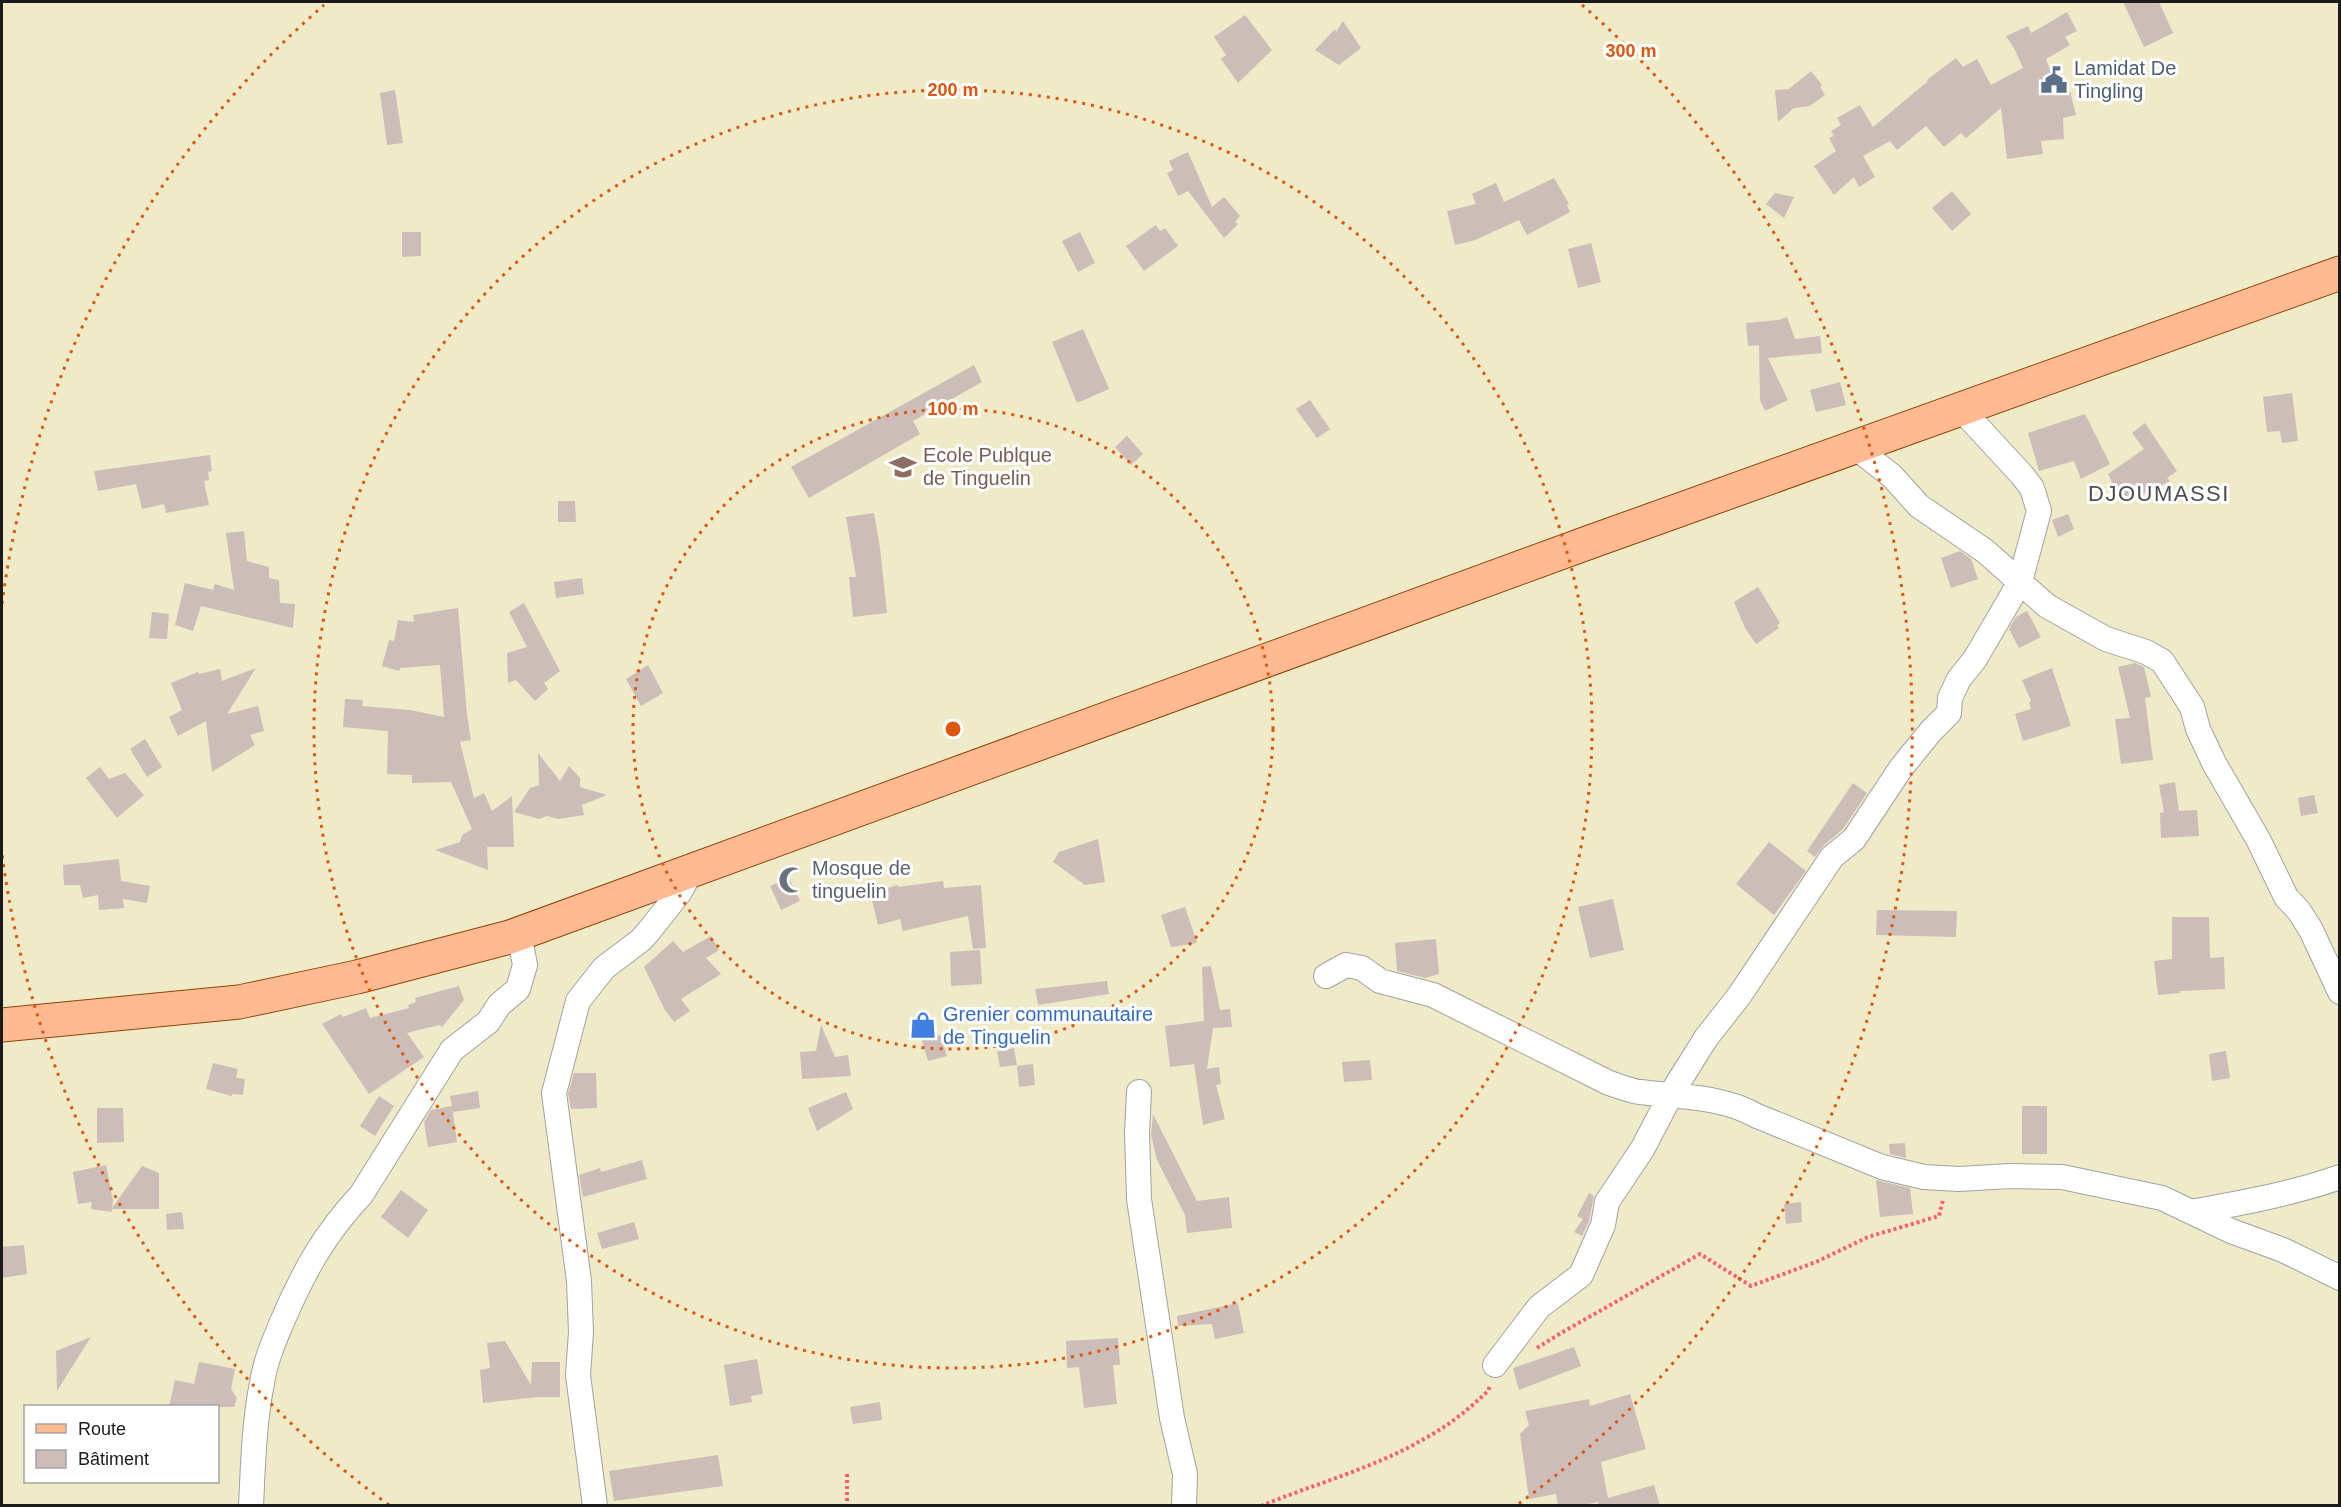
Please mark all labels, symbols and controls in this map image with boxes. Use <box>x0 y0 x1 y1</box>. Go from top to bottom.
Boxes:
text: 300 m <box>1605 41 1657 61</box>
place label: Lamidat De Tingling <box>2074 57 2176 102</box>
public building icon: Lamidat De Tingling <box>2039 65 2069 95</box>
text: 200 m <box>927 80 979 100</box>
text: 100 m <box>927 399 979 419</box>
place label: Ecole Publque de Tinguelin <box>923 444 1052 489</box>
school or university icon: Ecole Publque de Tinguelin <box>888 452 918 482</box>
district label: DJOUMASSI <box>2088 481 2230 506</box>
centre of rings <box>943 719 963 739</box>
place label: Mosque de tinguelin <box>812 857 911 902</box>
mosque icon: Mosque de tinguelin <box>777 865 807 895</box>
place label: Grenier communautaire de Tinguelin <box>943 1003 1153 1048</box>
shop icon: Grenier communautaire de Tinguelin <box>908 1010 938 1040</box>
legend <box>24 1405 219 1483</box>
text: Route <box>78 1419 126 1439</box>
text: Bâtiment <box>78 1449 149 1469</box>

